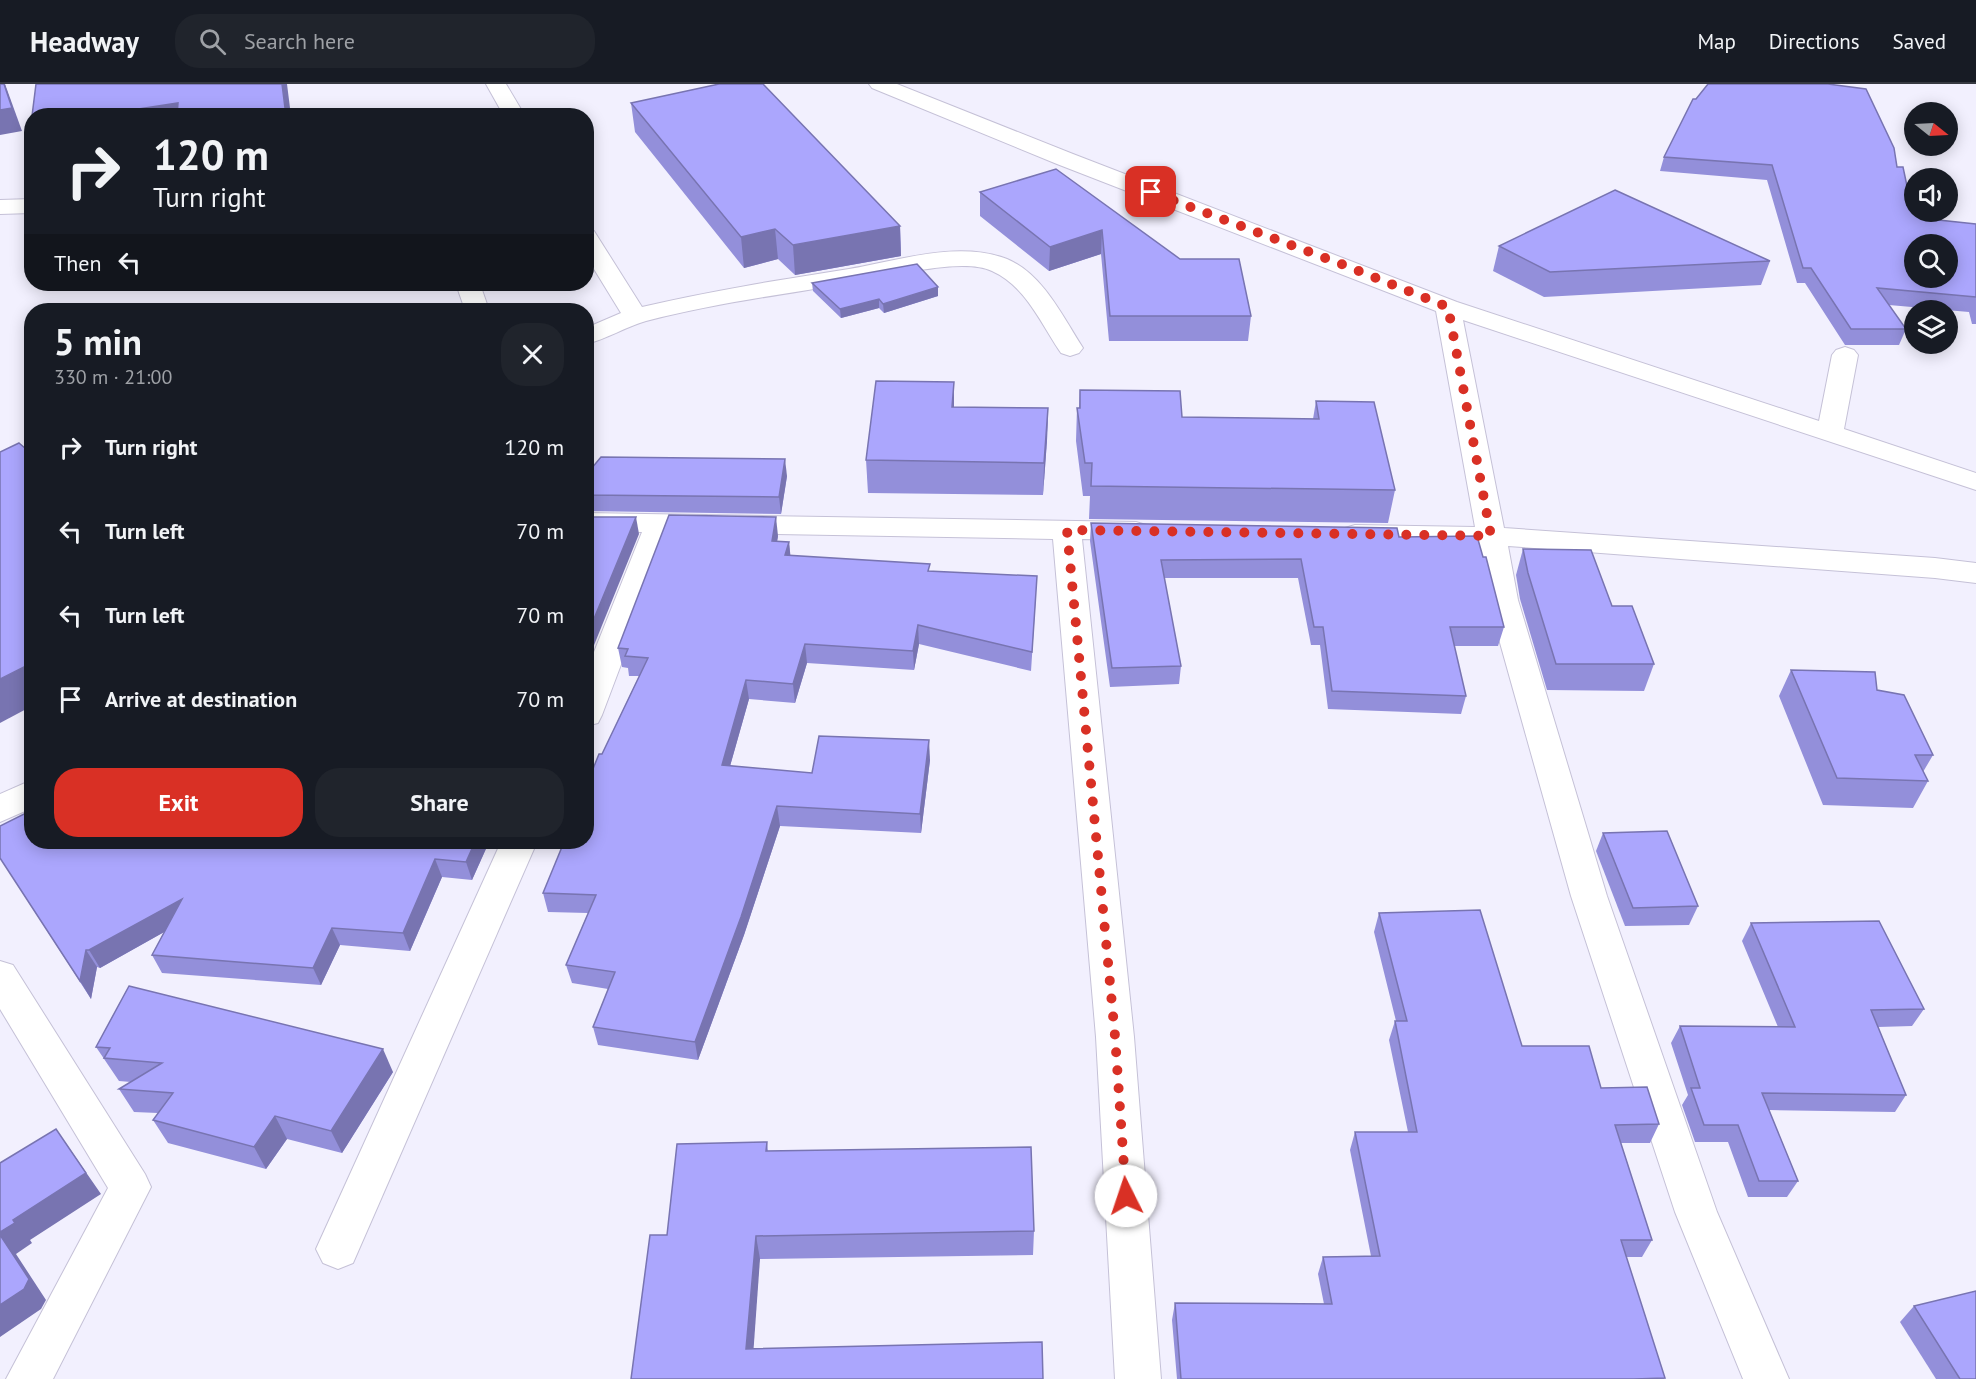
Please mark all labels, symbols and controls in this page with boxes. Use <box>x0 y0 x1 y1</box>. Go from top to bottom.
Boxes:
search box <box>175 14 595 68</box>
text: Headway <box>30 23 139 60</box>
icon: search <box>196 25 229 58</box>
text: Search here <box>244 27 355 55</box>
text: Map <box>1697 28 1736 55</box>
text: Directions <box>1769 28 1860 55</box>
text: Saved <box>1893 28 1946 55</box>
north arrow <box>1904 102 1958 156</box>
map controls <box>1904 102 1958 354</box>
text: 120 m <box>153 127 269 182</box>
icon: right <box>54 132 132 210</box>
pin <box>1125 166 1176 217</box>
button: sound <box>1904 168 1958 222</box>
icon: arrive <box>1134 175 1167 208</box>
text: Turn right <box>153 180 266 214</box>
button: search <box>1904 234 1958 288</box>
icon: left <box>113 246 146 279</box>
text: Then <box>54 249 101 277</box>
button: layers <box>1904 300 1958 354</box>
text: 5 min <box>54 318 142 365</box>
button: close <box>501 323 564 386</box>
text: 330 m · 21:00 <box>54 364 172 390</box>
icon: right <box>54 431 87 464</box>
text: Turn right <box>105 433 197 461</box>
text: 120 m <box>504 433 564 461</box>
icon: left <box>54 515 87 548</box>
text: Turn left <box>105 517 185 545</box>
text: 70 m <box>516 517 564 545</box>
icon: left <box>54 599 87 632</box>
text: Turn left <box>105 601 185 629</box>
text: 70 m <box>516 601 564 629</box>
icon: arrive <box>54 683 87 716</box>
text: Arrive at destination <box>105 685 297 713</box>
text: 70 m <box>516 685 564 713</box>
button: Exit <box>54 768 303 837</box>
button: Share <box>315 768 564 837</box>
position arrow <box>1094 1164 1158 1228</box>

